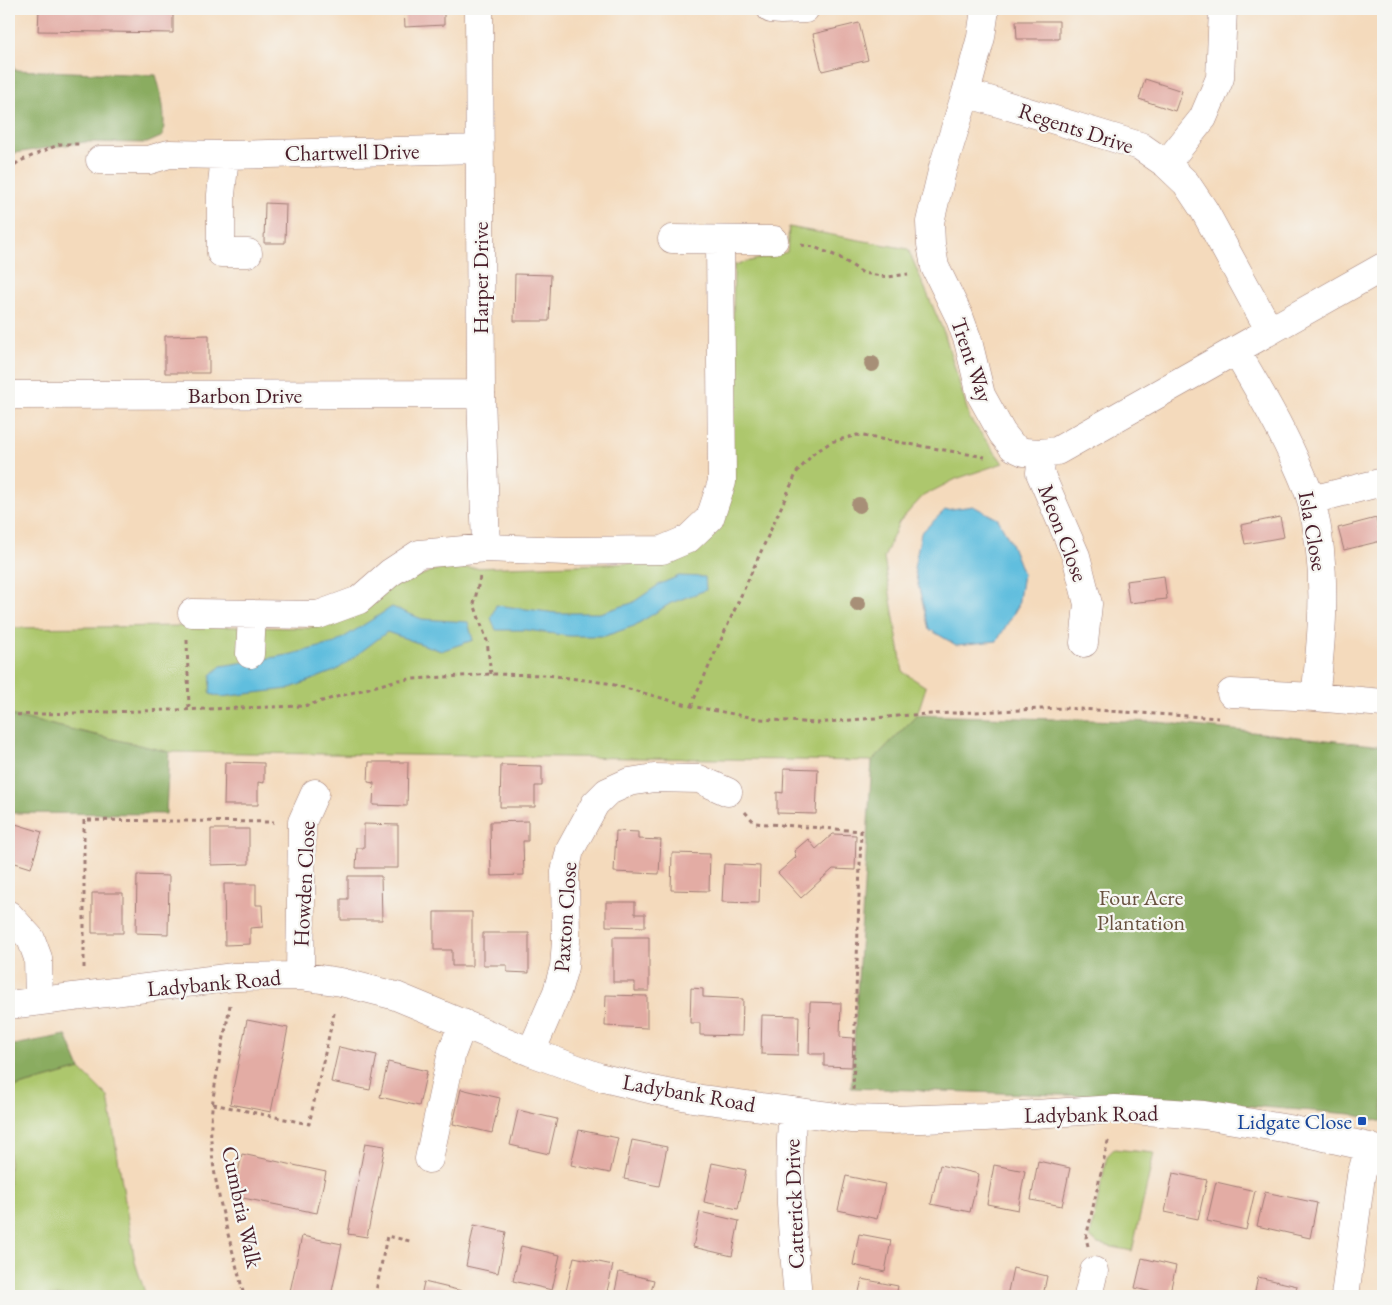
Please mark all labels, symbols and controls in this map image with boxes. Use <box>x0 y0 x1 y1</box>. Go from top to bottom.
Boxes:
street label: Regents Drive <box>1015 96 1138 160</box>
street label: Chartwell Drive <box>284 136 420 168</box>
street label: Harper Drive <box>466 221 495 334</box>
street label: Trent Way <box>944 314 1000 406</box>
street label: Barbon Drive <box>188 381 303 410</box>
street label: Meon Close <box>1031 480 1095 586</box>
street label: Isla Close <box>1292 489 1334 574</box>
street label: Howden Close <box>286 820 322 948</box>
street label: Paxton Close <box>547 860 583 973</box>
park label: Four Acre Plantation <box>1097 883 1186 937</box>
street label: Ladybank Road <box>146 963 283 1003</box>
street label: Ladybank Road <box>620 1067 759 1119</box>
street label: Ladybank Road <box>1024 1098 1159 1130</box>
place label: Lidgate Close <box>1237 1107 1352 1136</box>
marker: Lidgate Close <box>1356 1115 1368 1127</box>
street label: Catterick Drive <box>777 1138 811 1270</box>
street label: Cumbria Walk <box>215 1143 269 1271</box>

